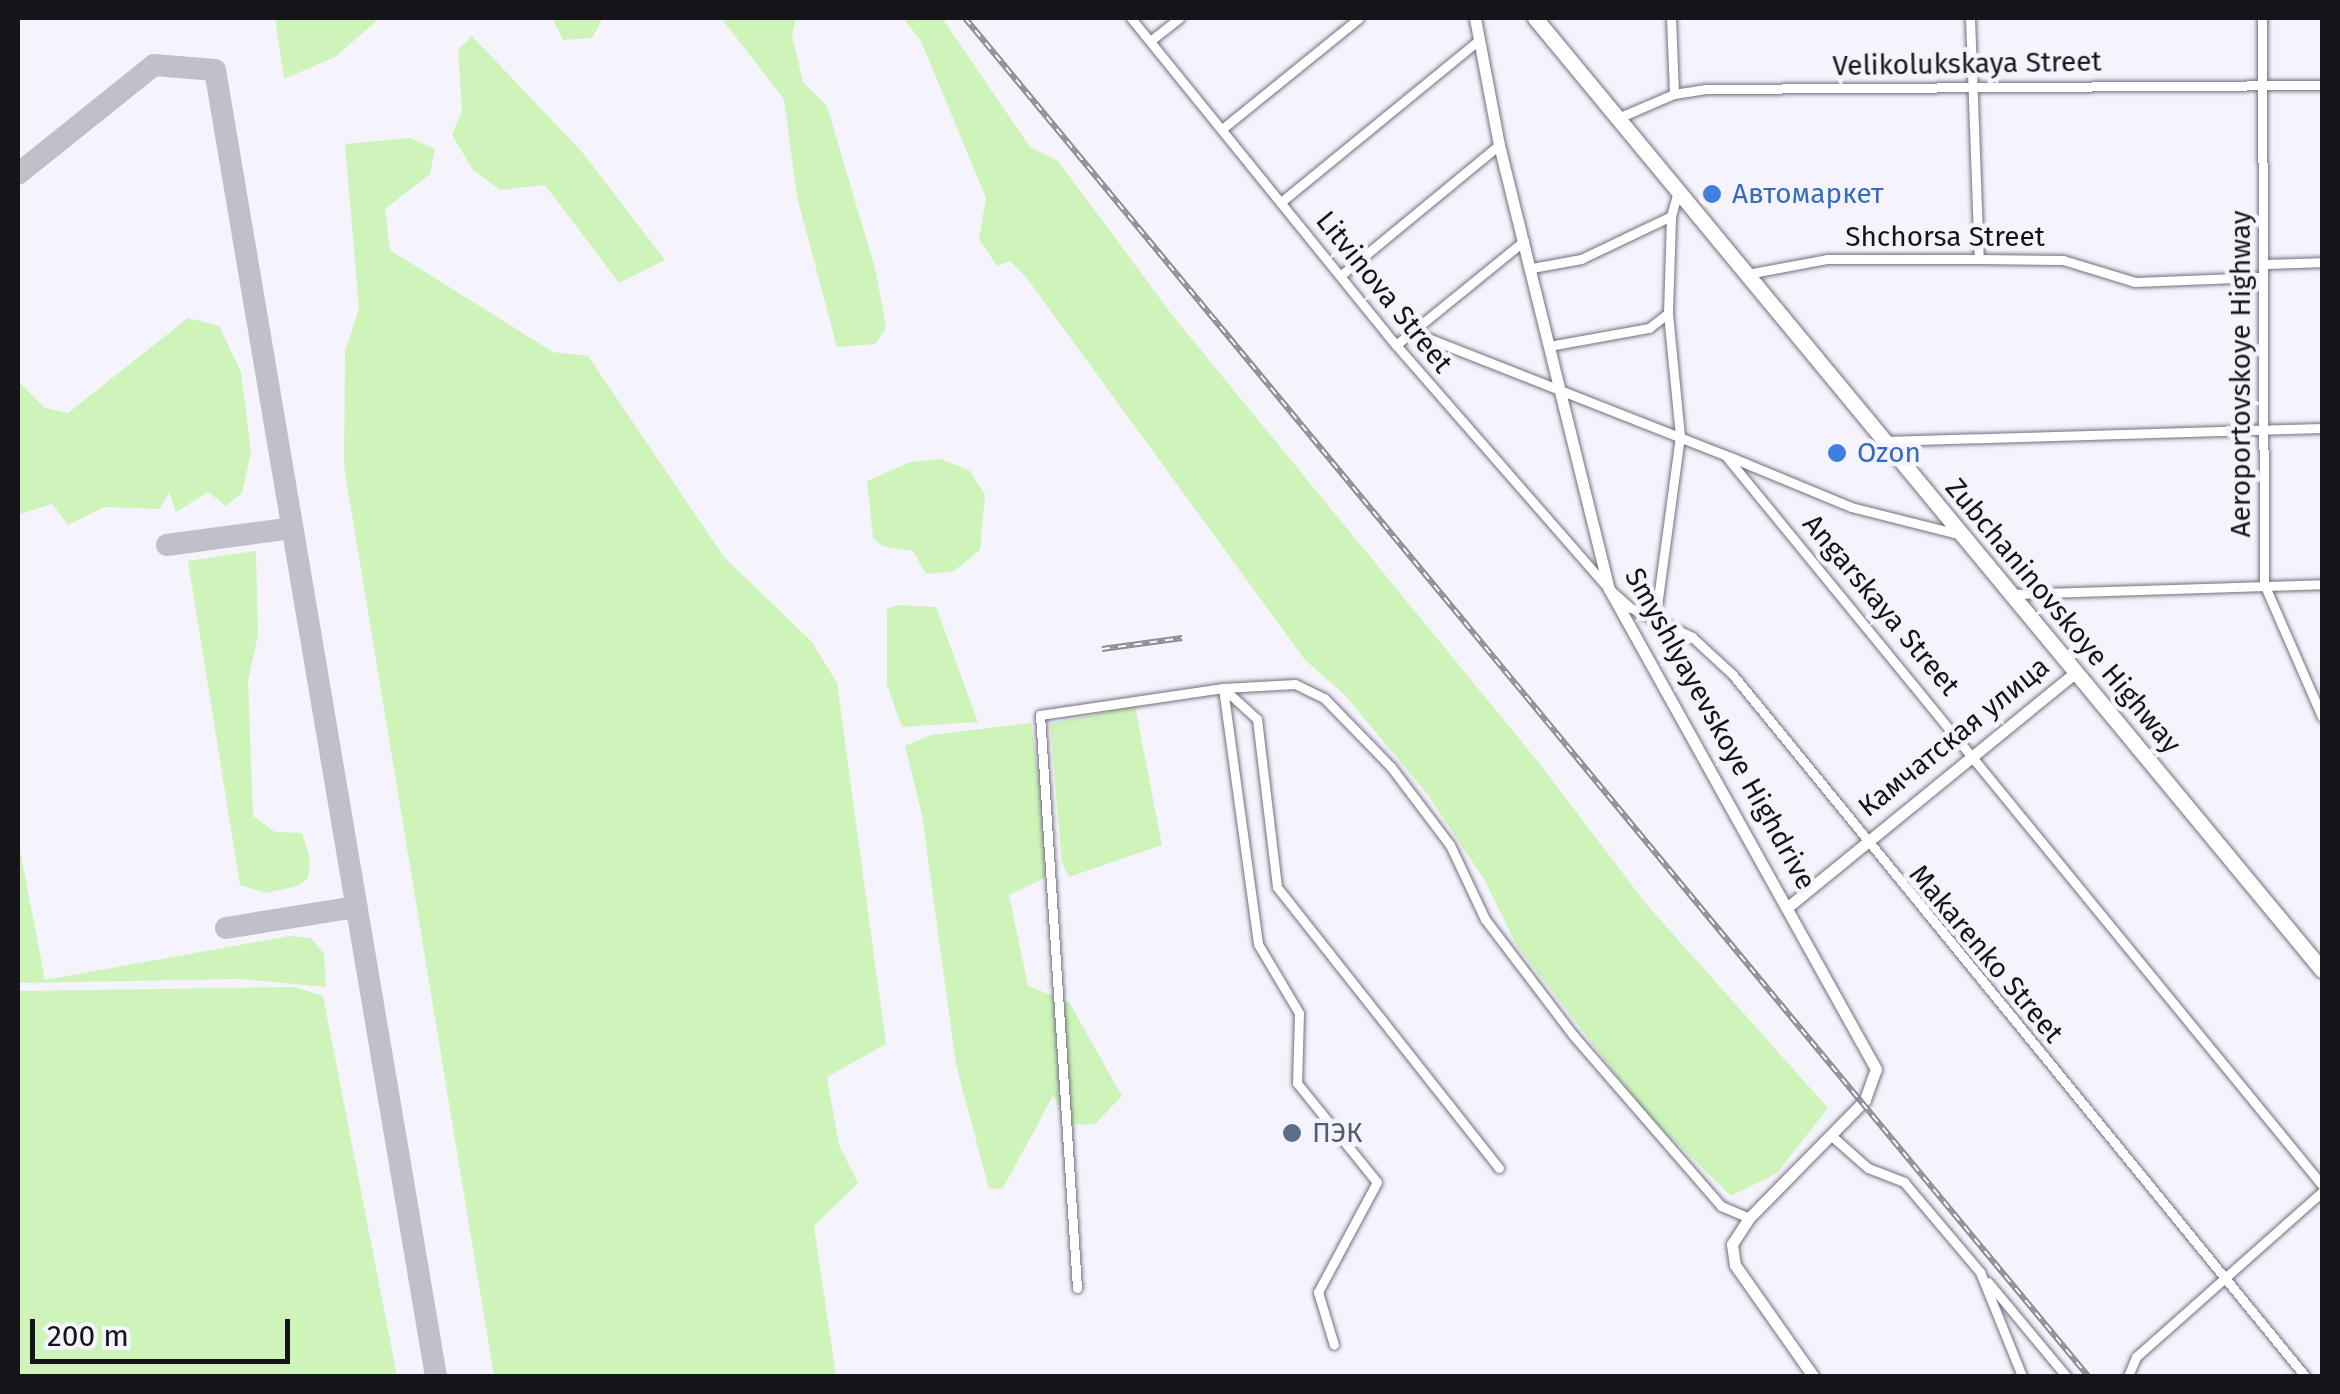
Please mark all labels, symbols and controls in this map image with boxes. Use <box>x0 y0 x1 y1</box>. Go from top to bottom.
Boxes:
street label: Velikolukskaya Street <box>1832 45 2102 83</box>
place label: Автомаркет <box>1732 177 1884 211</box>
marker: Автомаркет <box>1701 183 1723 205</box>
street label: Litvinova Street <box>1309 204 1459 380</box>
street label: Aeroportovskoye Highway <box>2224 211 2258 537</box>
street label: Shchorsa Street <box>1845 220 2045 254</box>
place label: Ozon <box>1857 436 1921 470</box>
marker: Ozon <box>1826 442 1848 464</box>
street label: Zubchaninovskoye Highway <box>1938 472 2188 760</box>
street label: Angarskaya Street <box>1796 508 1966 702</box>
street label: Smyshlyayevskoye Highdrive <box>1617 562 1823 896</box>
street label: Камчатская улица <box>1852 650 2056 824</box>
street label: Makarenko Street <box>1902 858 2070 1050</box>
place label: ПЭК <box>1312 1116 1362 1150</box>
marker: ПЭК <box>1281 1122 1303 1144</box>
scale bar <box>35 1299 295 1361</box>
text: 200 m <box>47 1318 129 1354</box>

